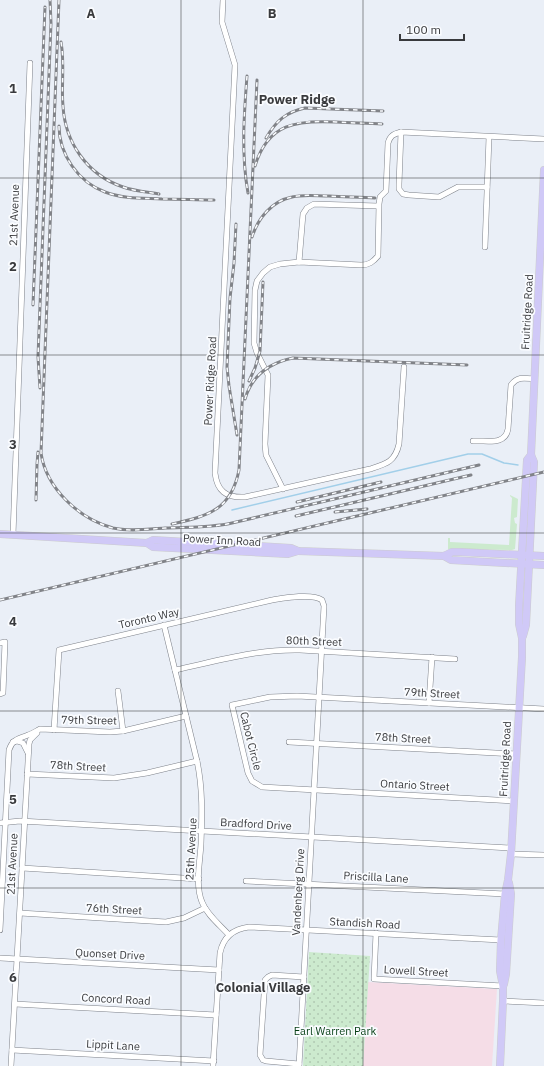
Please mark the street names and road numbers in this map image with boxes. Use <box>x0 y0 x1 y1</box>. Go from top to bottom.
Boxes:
street label: 21st Avenue <box>6 184 22 246</box>
street label: Fruitridge Road <box>518 274 536 350</box>
street label: Power Ridge Road <box>201 336 219 426</box>
street label: Power Inn Road <box>182 531 262 549</box>
street label: Toronto Way <box>117 604 181 632</box>
street label: 80th Street <box>286 633 342 649</box>
street label: 79th Street <box>404 685 461 701</box>
street label: Cabot Circle <box>237 710 265 772</box>
street label: 79th Street <box>61 713 117 727</box>
street label: Fruitridge Road <box>496 721 514 797</box>
street label: 78th Street <box>375 730 432 746</box>
street label: 78th Street <box>50 758 107 774</box>
street label: Ontario Street <box>380 776 450 794</box>
street label: Bradford Drive <box>220 815 292 833</box>
street label: 25th Avenue <box>182 817 200 881</box>
street label: 21st Avenue <box>3 833 21 895</box>
street label: Vandenberg Drive <box>289 848 307 936</box>
street label: Priscilla Lane <box>343 868 409 886</box>
street label: 76th Street <box>86 901 143 917</box>
street label: Standish Road <box>329 914 401 932</box>
street label: Quonset Drive <box>75 945 145 963</box>
street label: Lowell Street <box>383 962 449 980</box>
street label: Concord Road <box>81 990 151 1008</box>
street label: Lippit Lane <box>86 1037 140 1053</box>

